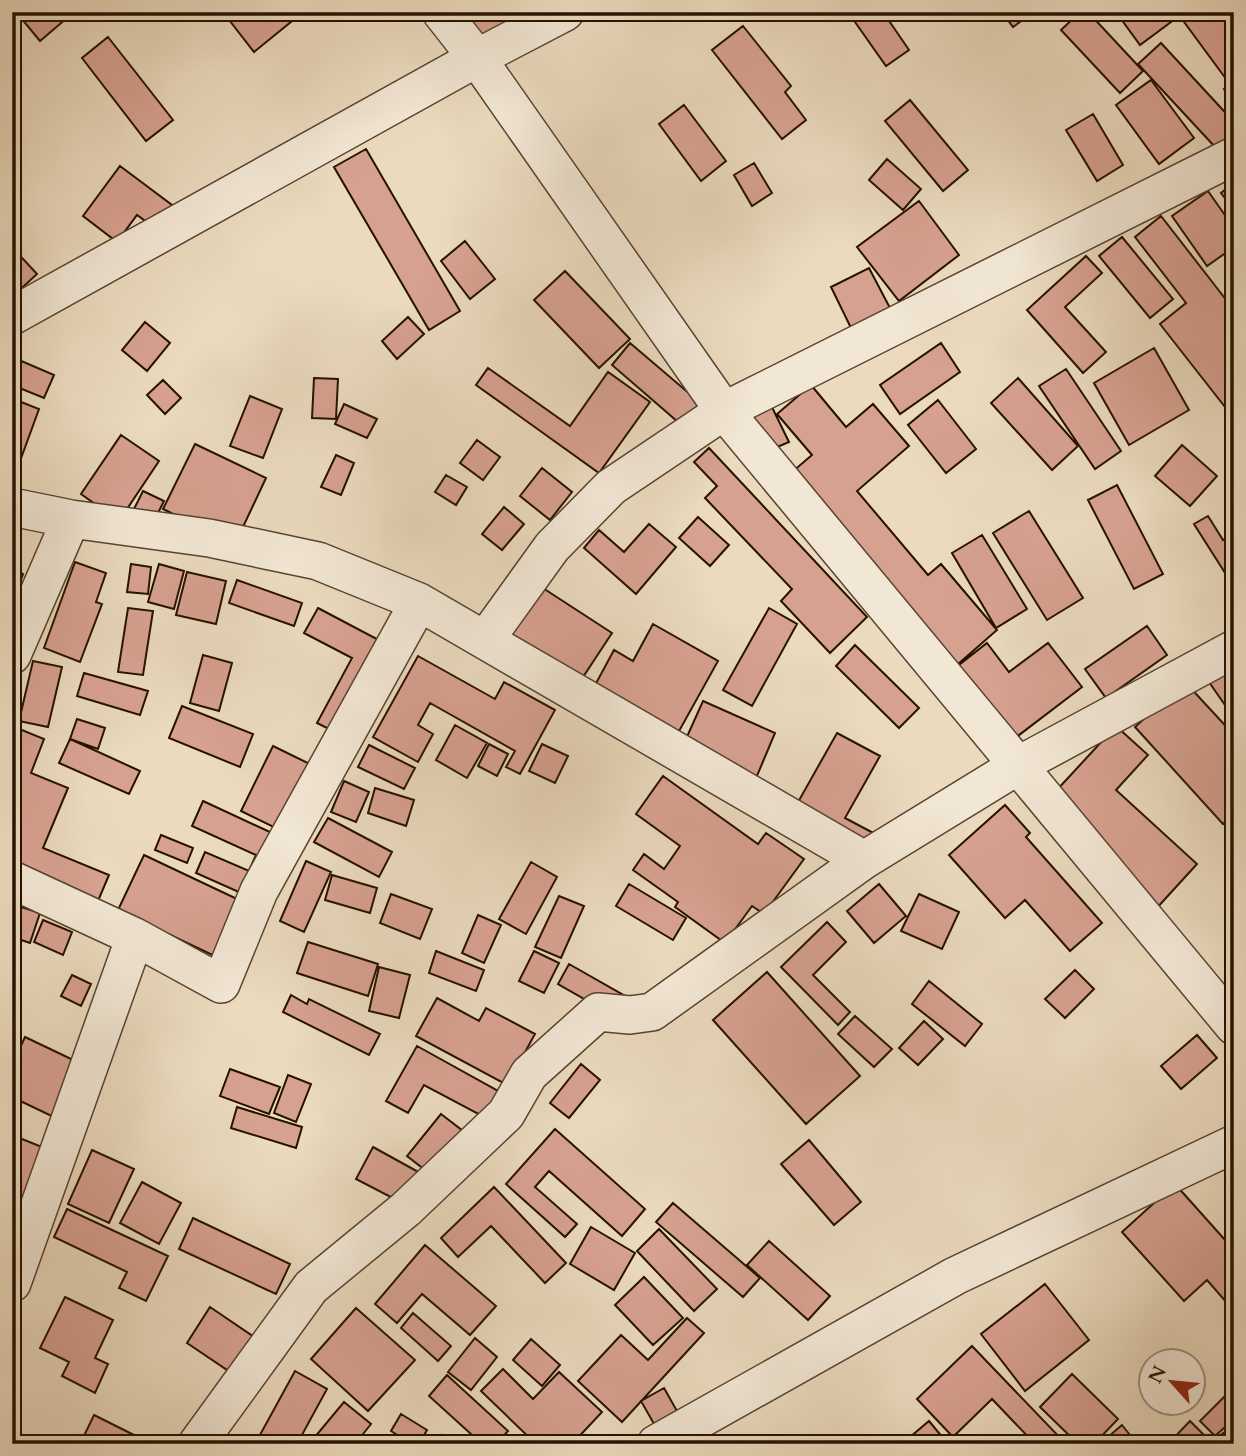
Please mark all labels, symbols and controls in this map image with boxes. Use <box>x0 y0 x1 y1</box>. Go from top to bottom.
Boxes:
north arrow <box>1138 1348 1208 1418</box>
text: N <box>1142 1361 1173 1388</box>

